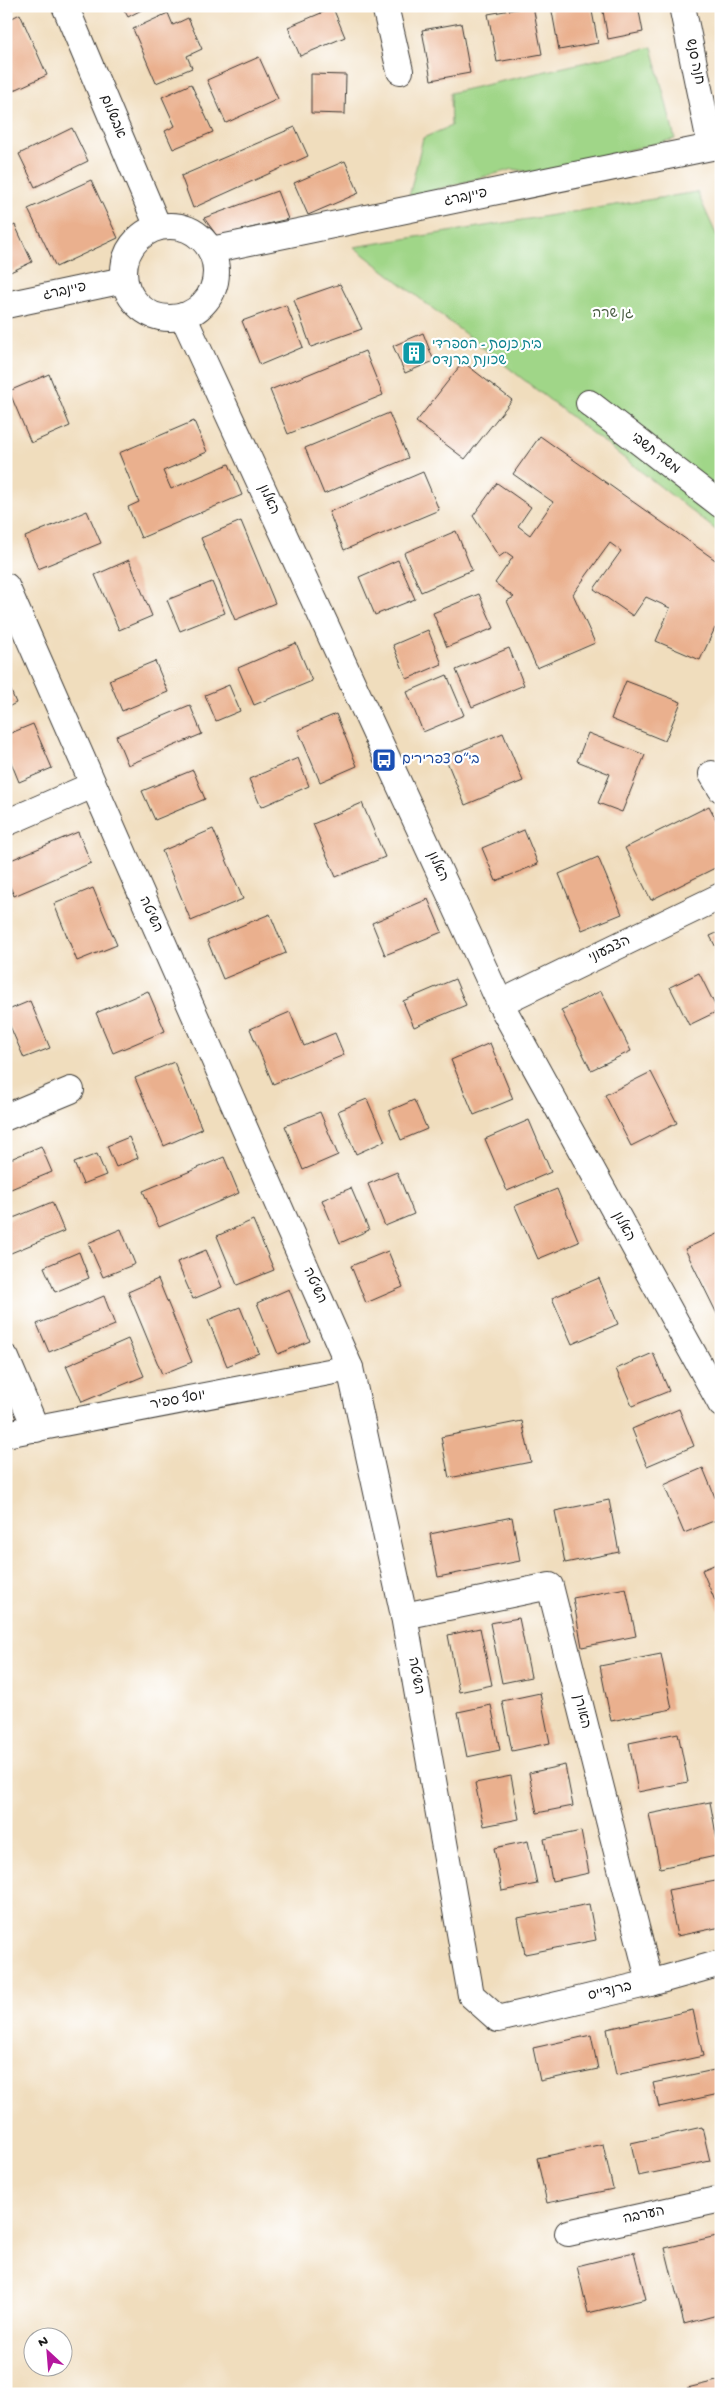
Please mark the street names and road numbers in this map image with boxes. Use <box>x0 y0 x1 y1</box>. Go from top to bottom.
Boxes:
street label: חנה סנש <box>681 37 707 87</box>
street label: אבשלום <box>95 92 130 142</box>
street label: פיינברג <box>443 185 489 211</box>
street label: פיינברג <box>42 279 88 305</box>
street label: משה תשבי <box>627 429 683 479</box>
street label: האלון <box>254 482 283 518</box>
street label: האלון <box>423 849 452 885</box>
street label: השיטה <box>135 894 165 936</box>
street label: הצבעוני <box>586 933 634 967</box>
street label: האלון <box>608 1209 639 1245</box>
street label: השיטה <box>299 1265 329 1307</box>
street label: יוסף ספיר <box>149 1386 207 1415</box>
street label: השיטה <box>403 1656 427 1696</box>
street label: האורן <box>569 1693 593 1731</box>
street label: ברנדייס <box>586 1979 634 2005</box>
street label: הערבה <box>622 2203 666 2229</box>

